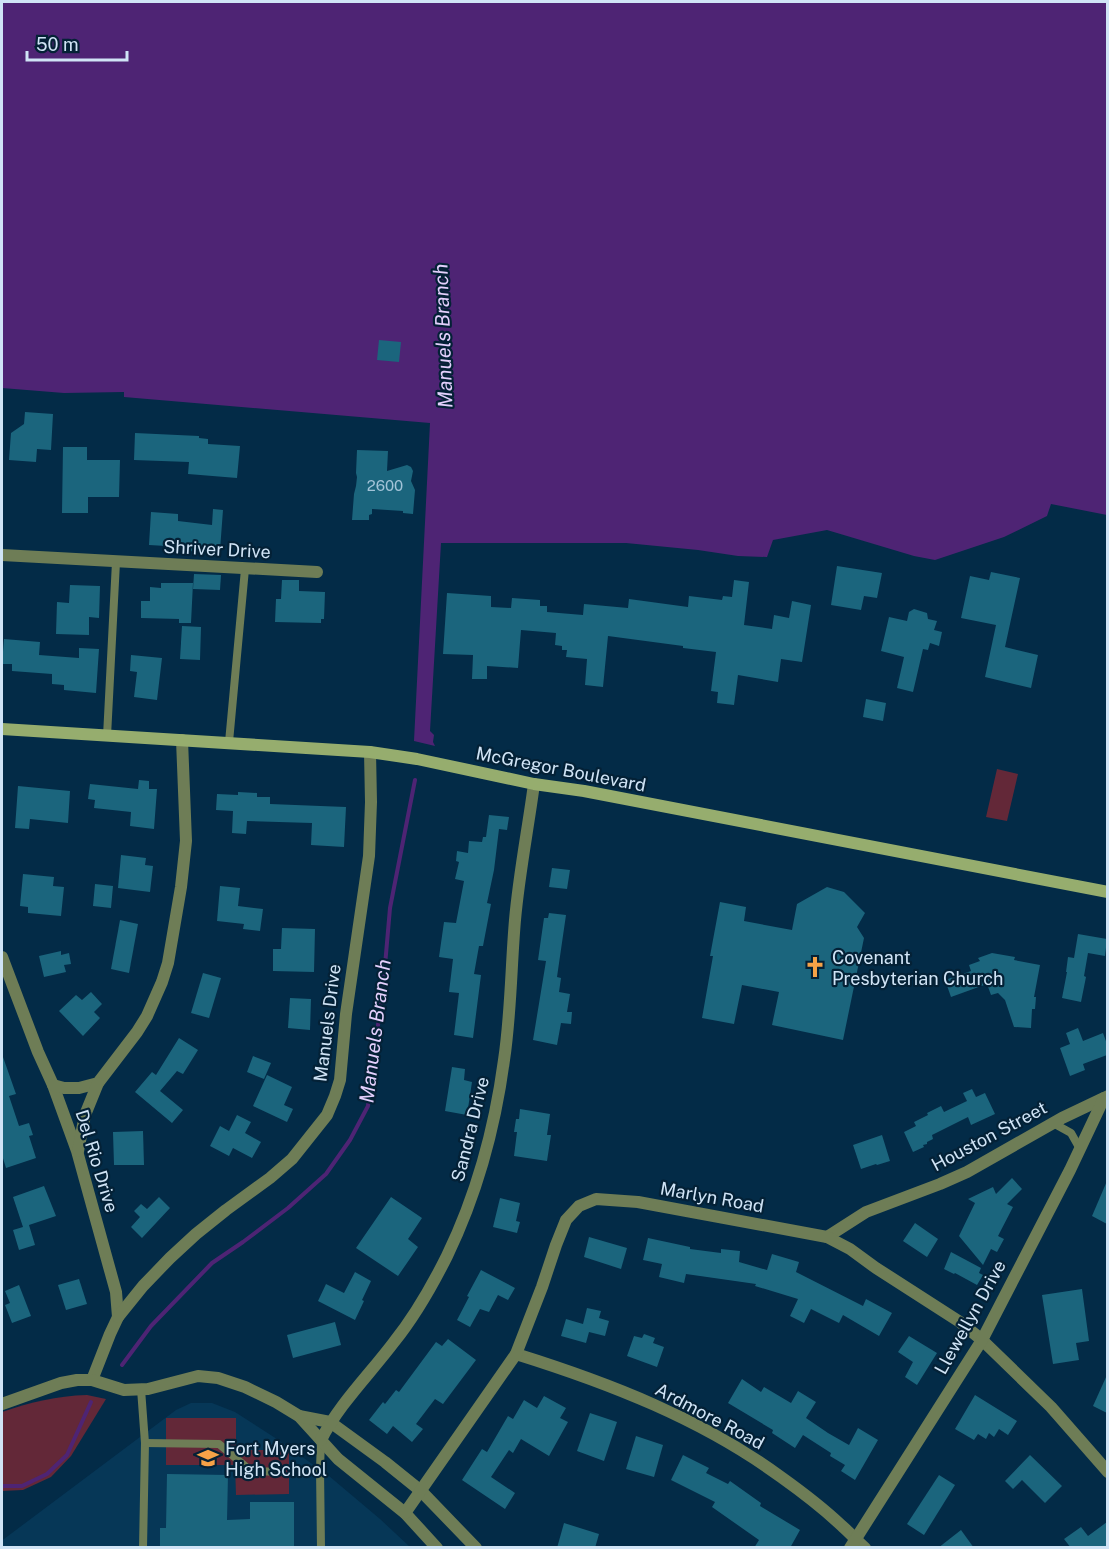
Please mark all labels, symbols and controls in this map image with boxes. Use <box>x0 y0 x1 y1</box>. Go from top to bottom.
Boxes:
scale bar <box>27 24 128 62</box>
text: 50 m <box>36 34 79 55</box>
water label: Manuels Branch <box>428 263 458 409</box>
house number: 2600 <box>367 477 403 494</box>
street label: Shriver Drive <box>163 536 271 562</box>
street label: McGregor Boulevard <box>474 742 648 796</box>
place label: Covenant Presbyterian Church <box>832 947 1003 989</box>
church icon: Covenant Presbyterian Church <box>803 955 827 979</box>
water label: Manuels Branch <box>354 958 396 1104</box>
street label: Manuels Drive <box>309 963 345 1083</box>
street label: Sandra Drive <box>447 1074 493 1184</box>
street label: Houston Street <box>928 1097 1050 1175</box>
street label: Del Rio Drive <box>71 1107 123 1215</box>
street label: Marlyn Road <box>658 1178 766 1216</box>
street label: Llewellyn Drive <box>930 1256 1010 1378</box>
street label: Ardmore Road <box>652 1379 768 1453</box>
place label: Fort Myers High School <box>225 1438 327 1480</box>
school or university icon: Fort Myers High School <box>196 1446 220 1470</box>

